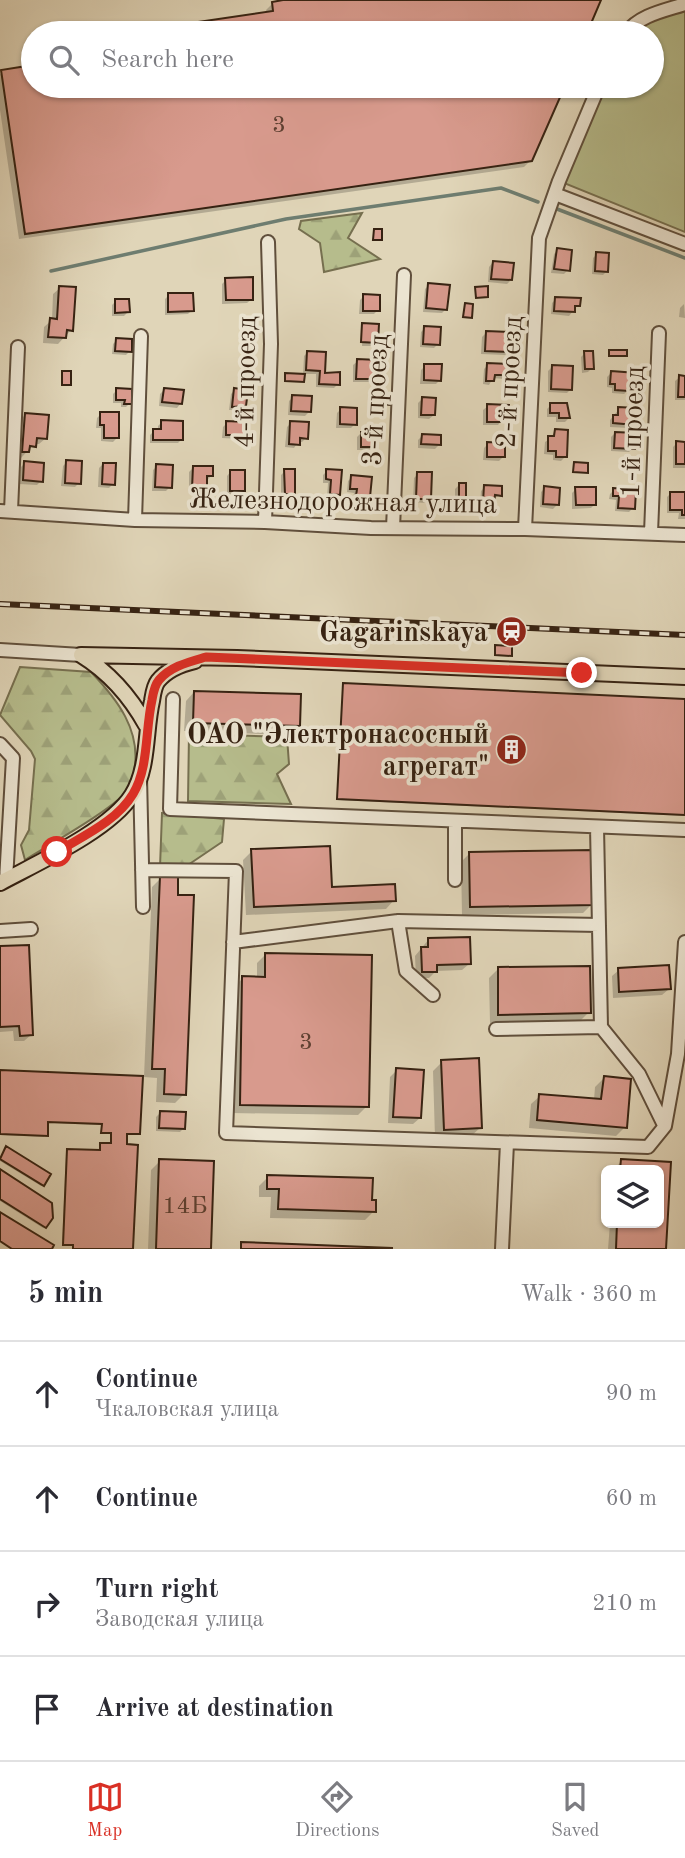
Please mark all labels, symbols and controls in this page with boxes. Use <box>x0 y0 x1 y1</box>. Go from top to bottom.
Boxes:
search box <box>21 21 664 98</box>
icon: search <box>45 41 83 79</box>
text: Search here <box>101 47 234 73</box>
house number: 3 <box>272 114 286 138</box>
street label: 2-й проезд <box>494 315 528 449</box>
street label: 4-й проезд <box>232 316 262 448</box>
street label: 3-й проезд <box>360 333 394 467</box>
street label: 1-й проезд <box>618 365 650 499</box>
street label: Железнодорожная улица <box>189 486 497 520</box>
station icon: Gagarinskaya <box>494 614 528 648</box>
place label: Gagarinskaya <box>319 620 488 648</box>
route end <box>566 657 597 688</box>
place label: ОАО "Электронасосный агрегат" <box>187 721 489 782</box>
building icon: ОАО "Электронасосный агрегат" <box>495 732 529 766</box>
route start <box>41 836 72 867</box>
house number: 3 <box>299 1031 313 1055</box>
map controls <box>601 1165 664 1228</box>
button: layers <box>601 1165 664 1228</box>
house number: 14Б <box>163 1195 207 1219</box>
text: 5 min <box>28 1279 103 1309</box>
text: Walk · 360 m <box>521 1283 657 1306</box>
text: Continue <box>95 1367 198 1393</box>
icon: ahead <box>28 1375 66 1413</box>
text: 90 m <box>606 1382 657 1405</box>
text: Чкаловская улица <box>95 1398 279 1421</box>
icon: ahead <box>28 1480 66 1518</box>
text: Continue <box>95 1486 198 1512</box>
text: 60 m <box>606 1487 657 1510</box>
text: Turn right <box>95 1577 218 1603</box>
icon: right <box>28 1585 66 1623</box>
text: 210 m <box>592 1592 657 1615</box>
text: Заводская улица <box>95 1608 264 1631</box>
icon: arrive <box>28 1690 66 1728</box>
text: Arrive at destination <box>95 1696 334 1722</box>
tab: Map <box>86 1778 124 1843</box>
tab: Directions <box>295 1778 380 1843</box>
tab: Saved <box>551 1778 599 1843</box>

